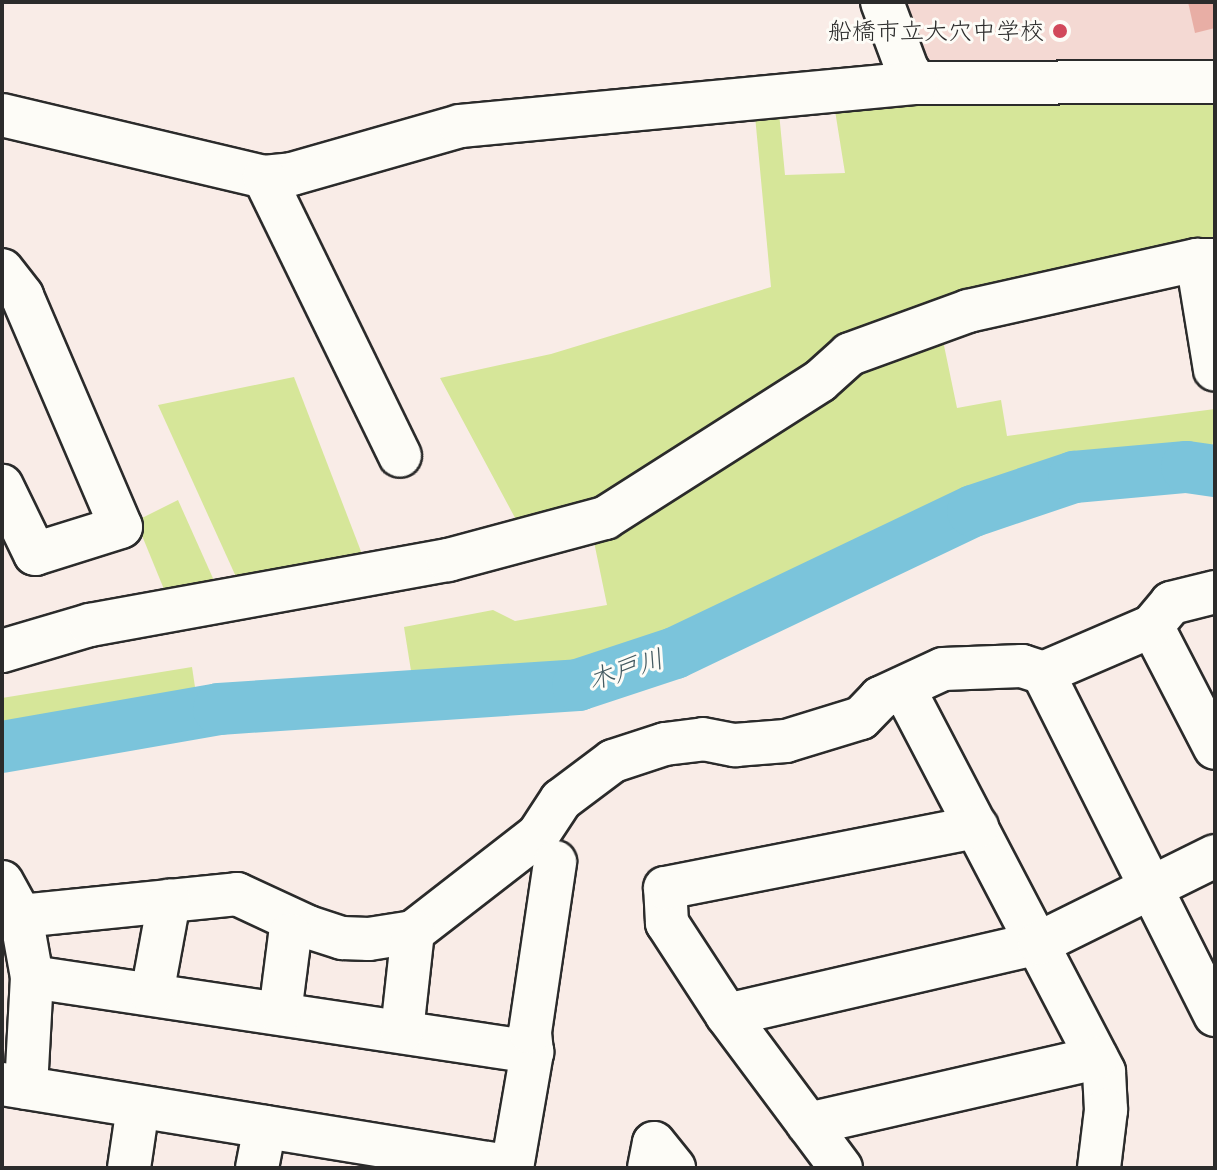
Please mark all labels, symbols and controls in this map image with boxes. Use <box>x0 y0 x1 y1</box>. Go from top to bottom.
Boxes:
place label: 船橋市立大穴中学校 <box>828 17 1044 45</box>
marker: 船橋市立大穴中学校 <box>1051 22 1069 40</box>
water label: 木戸川 <box>584 643 668 697</box>

